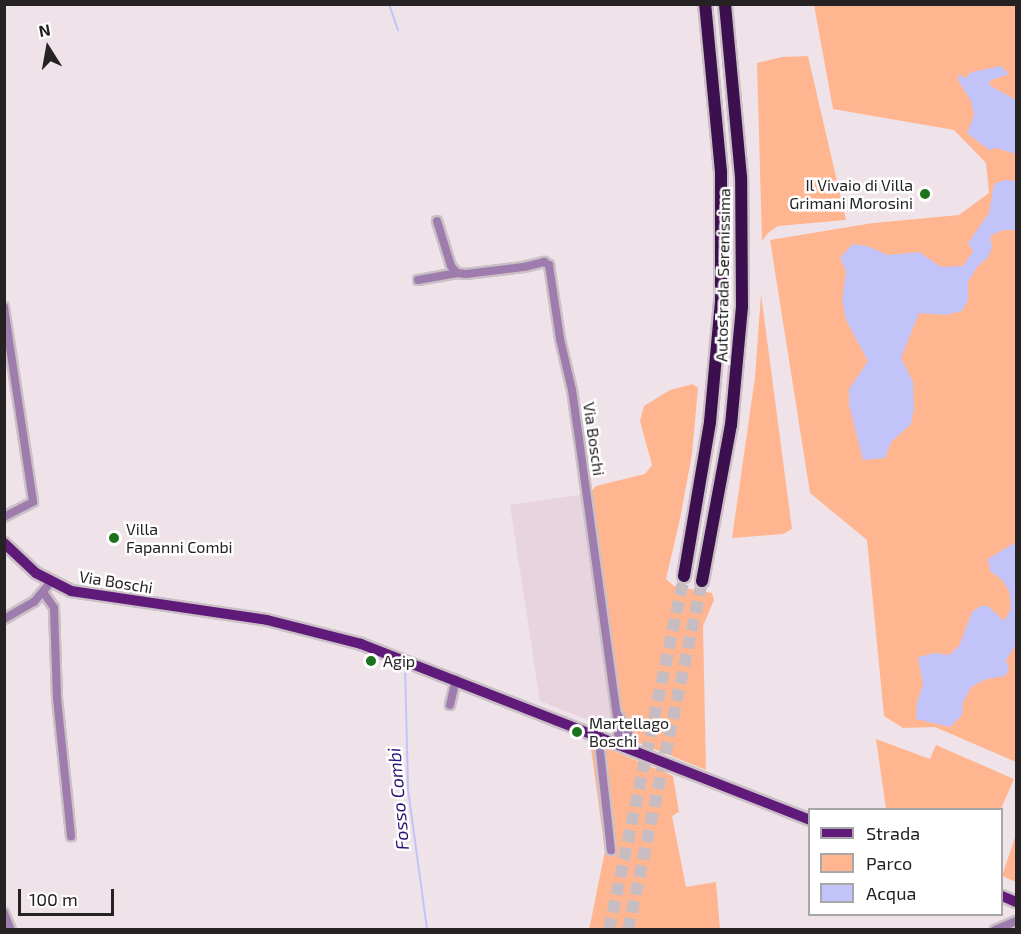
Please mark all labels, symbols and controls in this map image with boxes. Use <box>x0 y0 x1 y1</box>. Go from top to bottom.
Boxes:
north arrow <box>18 18 78 78</box>
text: N <box>37 19 52 40</box>
place label: Il Vivaio di Villa Grimani Morosini <box>789 175 913 213</box>
marker: Il Vivaio di Villa Grimani Morosini <box>918 187 932 201</box>
street label: Autostrada Serenissima <box>712 188 734 362</box>
street label: Via Boschi <box>579 401 609 477</box>
place label: Villa Fapanni Combi <box>126 519 233 557</box>
marker: Villa Fapanni Combi <box>107 531 121 545</box>
street label: Via Boschi <box>78 567 154 597</box>
place label: Agip <box>383 651 415 671</box>
marker: Agip <box>364 654 378 668</box>
place label: Martellago Boschi <box>589 713 669 751</box>
marker: Martellago Boschi <box>570 725 584 739</box>
water label: Fosso Combi <box>383 747 413 851</box>
legend <box>808 808 1003 916</box>
text: Strada <box>866 822 920 844</box>
text: Parco <box>866 852 912 874</box>
scale bar <box>21 877 117 915</box>
text: Acqua <box>866 882 916 904</box>
text: 100 m <box>29 888 78 910</box>

